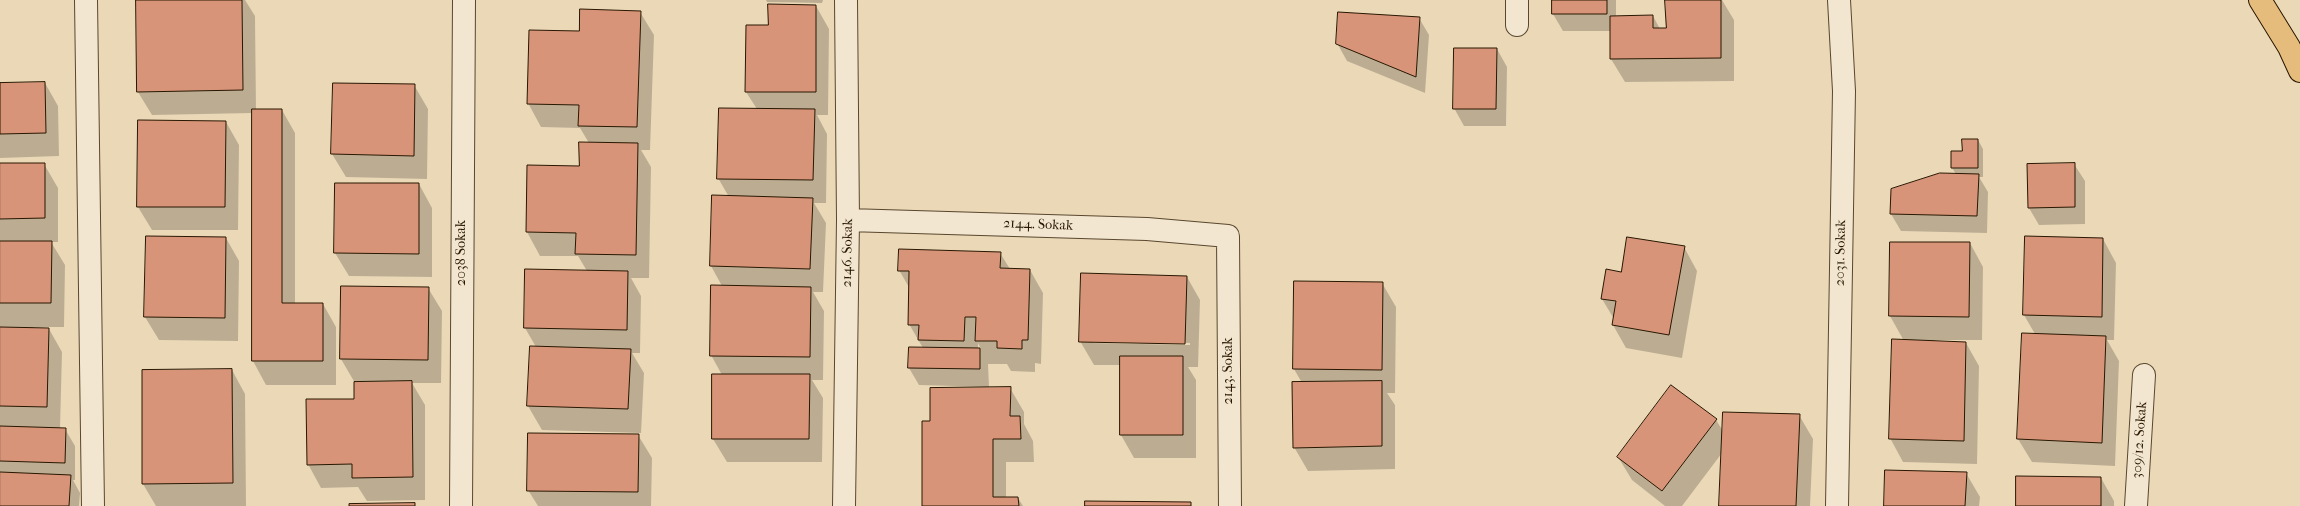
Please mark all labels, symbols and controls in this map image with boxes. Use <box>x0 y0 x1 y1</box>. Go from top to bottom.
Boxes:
street label: 2144. Sokak <box>1003 215 1073 235</box>
street label: 2146. Sokak <box>839 218 857 288</box>
street label: 2038 Sokak <box>454 220 470 286</box>
street label: 2031. Sokak <box>1832 220 1850 286</box>
street label: 2143. Sokak <box>1221 338 1237 404</box>
street label: 309/12. Sokak <box>2129 401 2151 479</box>

